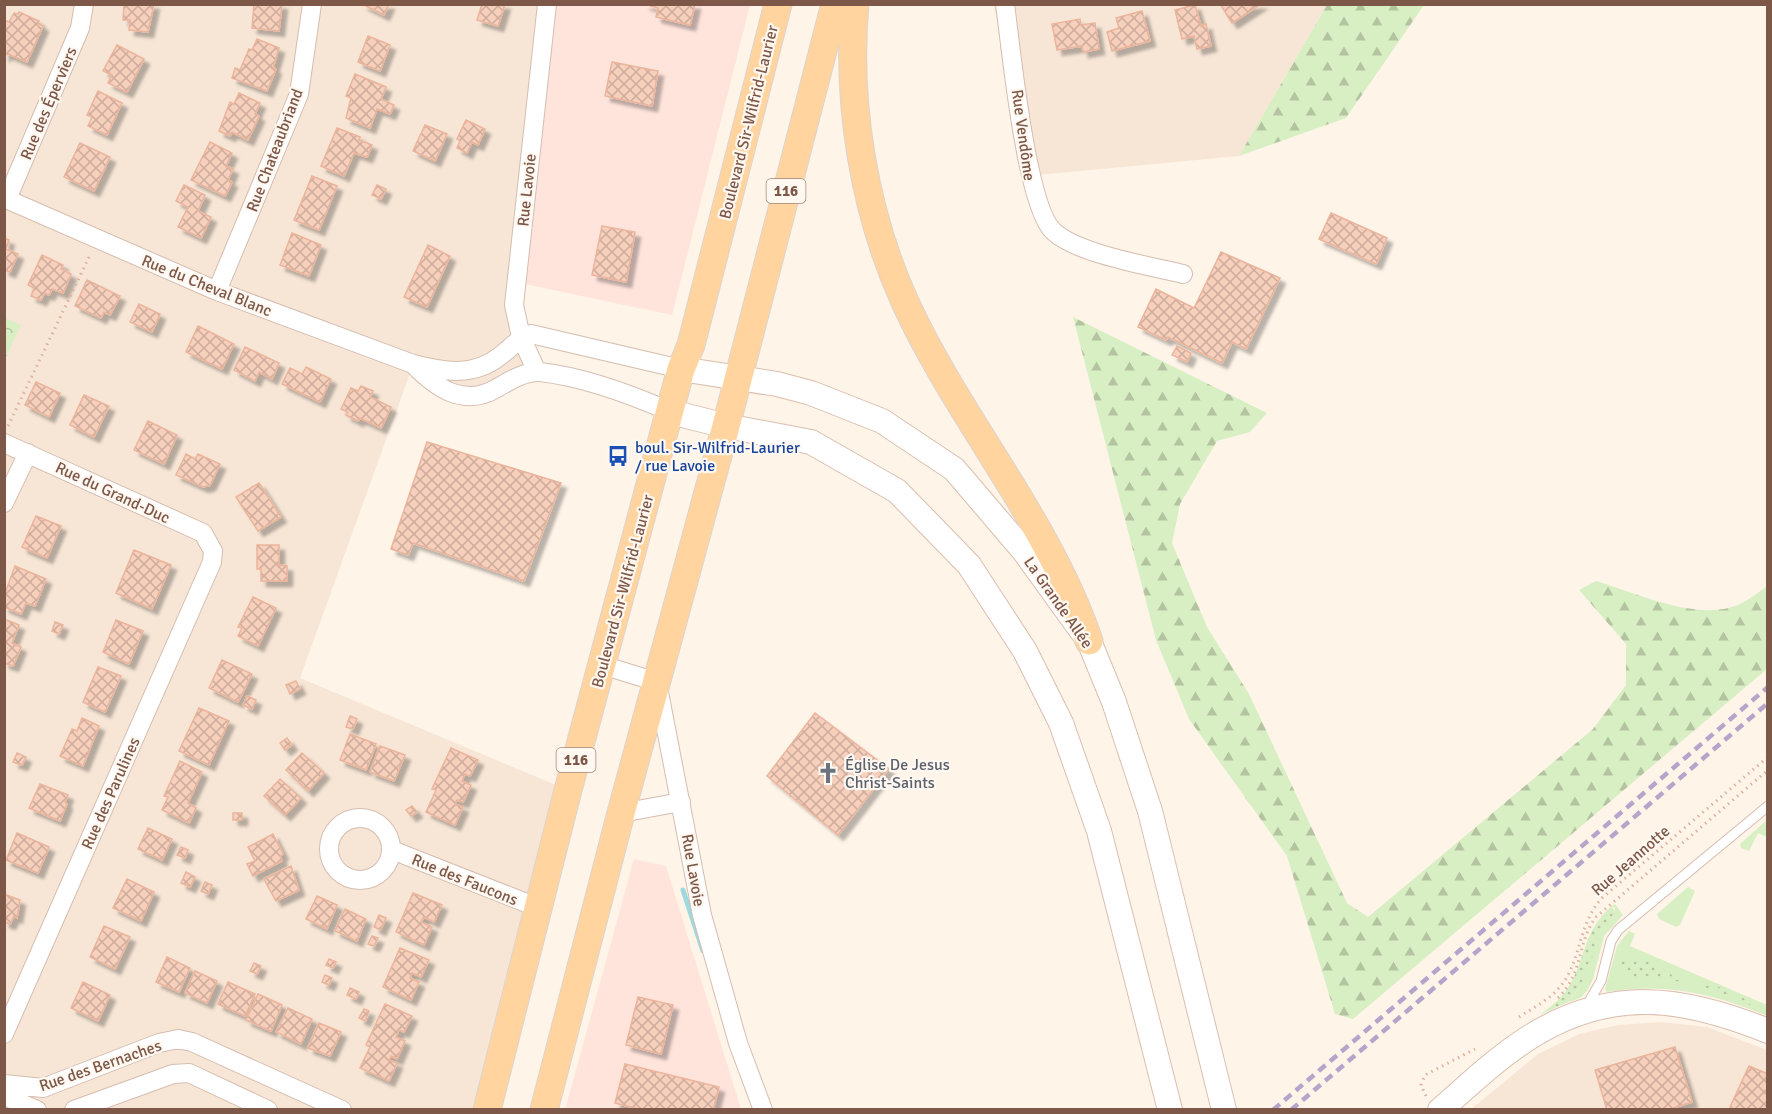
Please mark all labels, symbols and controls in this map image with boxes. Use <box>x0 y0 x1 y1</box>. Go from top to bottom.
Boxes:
street label: Boulevard Sir-Wilfrid-Laurier <box>715 23 783 221</box>
street label: Rue des Éperviers <box>16 44 82 163</box>
street label: Rue Chateaubriand <box>242 86 308 215</box>
street label: Rue Vendôme <box>1007 88 1039 182</box>
street label: Rue Lavoie <box>513 153 541 228</box>
road number: 116 <box>766 179 806 203</box>
street label: Rue du Cheval Blanc <box>139 251 275 321</box>
place label: boul. Sir-Wilfrid-Laurier / rue Lavoie <box>635 438 800 476</box>
bus stop icon: boul. Sir-Wilfrid-Laurier / rue Lavoie <box>606 444 630 468</box>
street label: Rue du Grand-Duc <box>52 458 173 528</box>
street label: Boulevard Sir-Wilfrid-Laurier <box>588 492 658 690</box>
street label: La Grande Allée <box>1019 553 1097 652</box>
street label: Rue des Parulines <box>77 734 145 853</box>
road number: 116 <box>556 748 596 772</box>
place label: Église De Jesus Christ-Saints <box>845 755 950 793</box>
church icon: Église De Jesus Christ-Saints <box>816 761 840 785</box>
street label: Rue Jeannotte <box>1587 821 1674 900</box>
street label: Rue Lavoie <box>677 832 709 908</box>
street label: Rue des Faucons <box>409 850 521 910</box>
street label: Rue des Bernaches <box>36 1036 164 1096</box>

